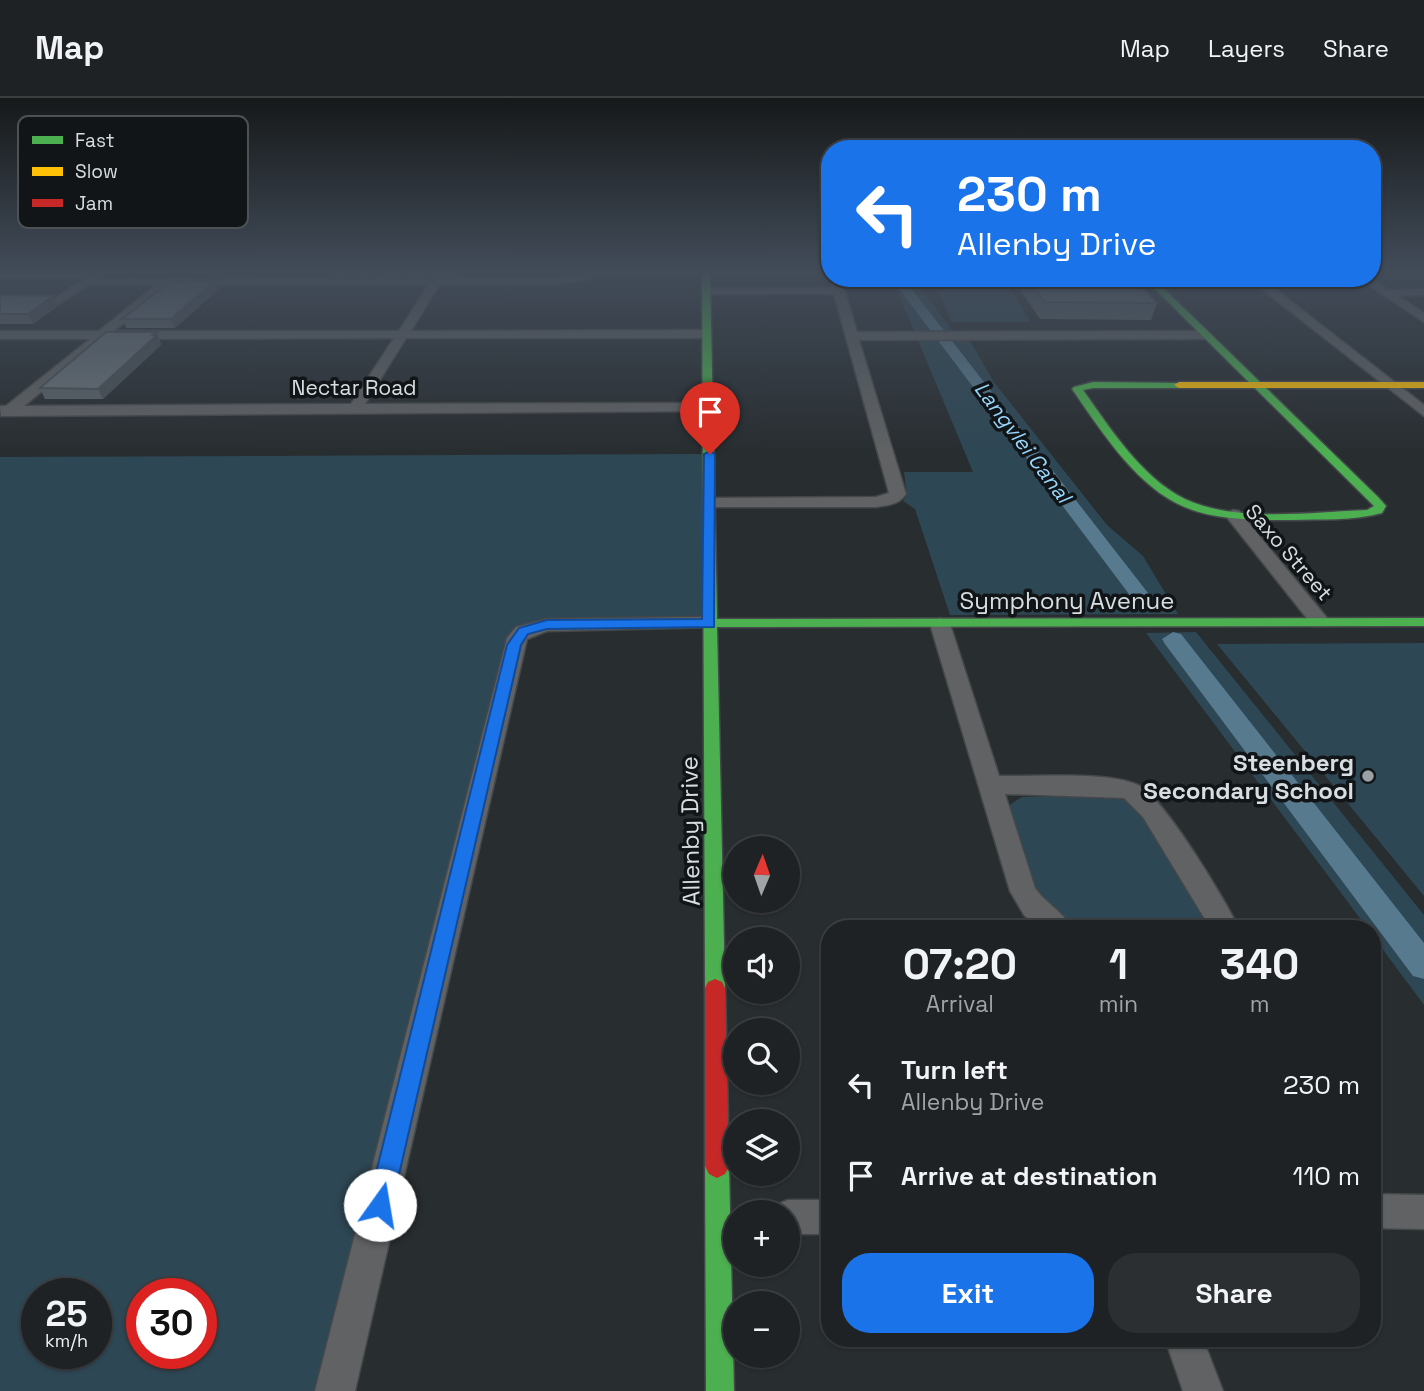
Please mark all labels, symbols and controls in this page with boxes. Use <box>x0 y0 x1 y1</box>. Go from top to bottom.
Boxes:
text: Map <box>35 27 104 69</box>
text: Map <box>1120 33 1170 64</box>
text: Layers <box>1208 33 1285 64</box>
text: Share <box>1323 33 1389 64</box>
legend <box>18 116 248 228</box>
text: Fast <box>75 128 115 153</box>
text: Slow <box>75 159 118 184</box>
text: 230 m <box>957 163 1102 225</box>
icon: left <box>842 168 933 259</box>
text: Jam <box>75 191 113 216</box>
text: Allenby Drive <box>957 224 1156 264</box>
street label: Nectar Road <box>291 374 417 401</box>
water label: Langvlei Canal <box>969 376 1079 510</box>
pin <box>680 382 740 454</box>
icon: arrive <box>691 393 729 431</box>
street label: Saxo Street <box>1240 498 1338 606</box>
street label: Symphony Avenue <box>960 585 1174 616</box>
place label: Steenberg Secondary School <box>1143 747 1354 806</box>
street label: Allenby Drive <box>673 756 707 906</box>
marker: Steenberg Secondary School <box>1360 768 1376 784</box>
north arrow <box>723 836 800 914</box>
map controls <box>723 836 800 1368</box>
button: sound <box>723 927 800 1004</box>
text: 07:20 <box>903 938 1017 991</box>
text: 1 <box>1109 938 1128 991</box>
text: 340 <box>1220 938 1299 991</box>
text: Arrival <box>926 989 994 1019</box>
text: min <box>1099 989 1138 1019</box>
text: m <box>1250 989 1269 1019</box>
button: search <box>723 1018 800 1095</box>
text: Turn left <box>901 1053 1008 1087</box>
icon: left <box>842 1066 880 1104</box>
text: 230 m <box>1283 1068 1360 1102</box>
text: Allenby Drive <box>901 1087 1044 1117</box>
button: layers <box>723 1109 800 1186</box>
icon: arrive <box>842 1157 880 1195</box>
text: Arrive at destination <box>901 1159 1158 1193</box>
text: 110 m <box>1293 1159 1360 1193</box>
position arrow <box>343 1168 417 1242</box>
button: + <box>723 1200 800 1277</box>
button: Exit <box>842 1253 1094 1333</box>
button: Share <box>1108 1253 1360 1333</box>
speed limit sign: 30 <box>126 1278 217 1369</box>
button: − <box>723 1291 800 1368</box>
text: 25 <box>46 1292 87 1336</box>
text: km/h <box>45 1329 88 1352</box>

